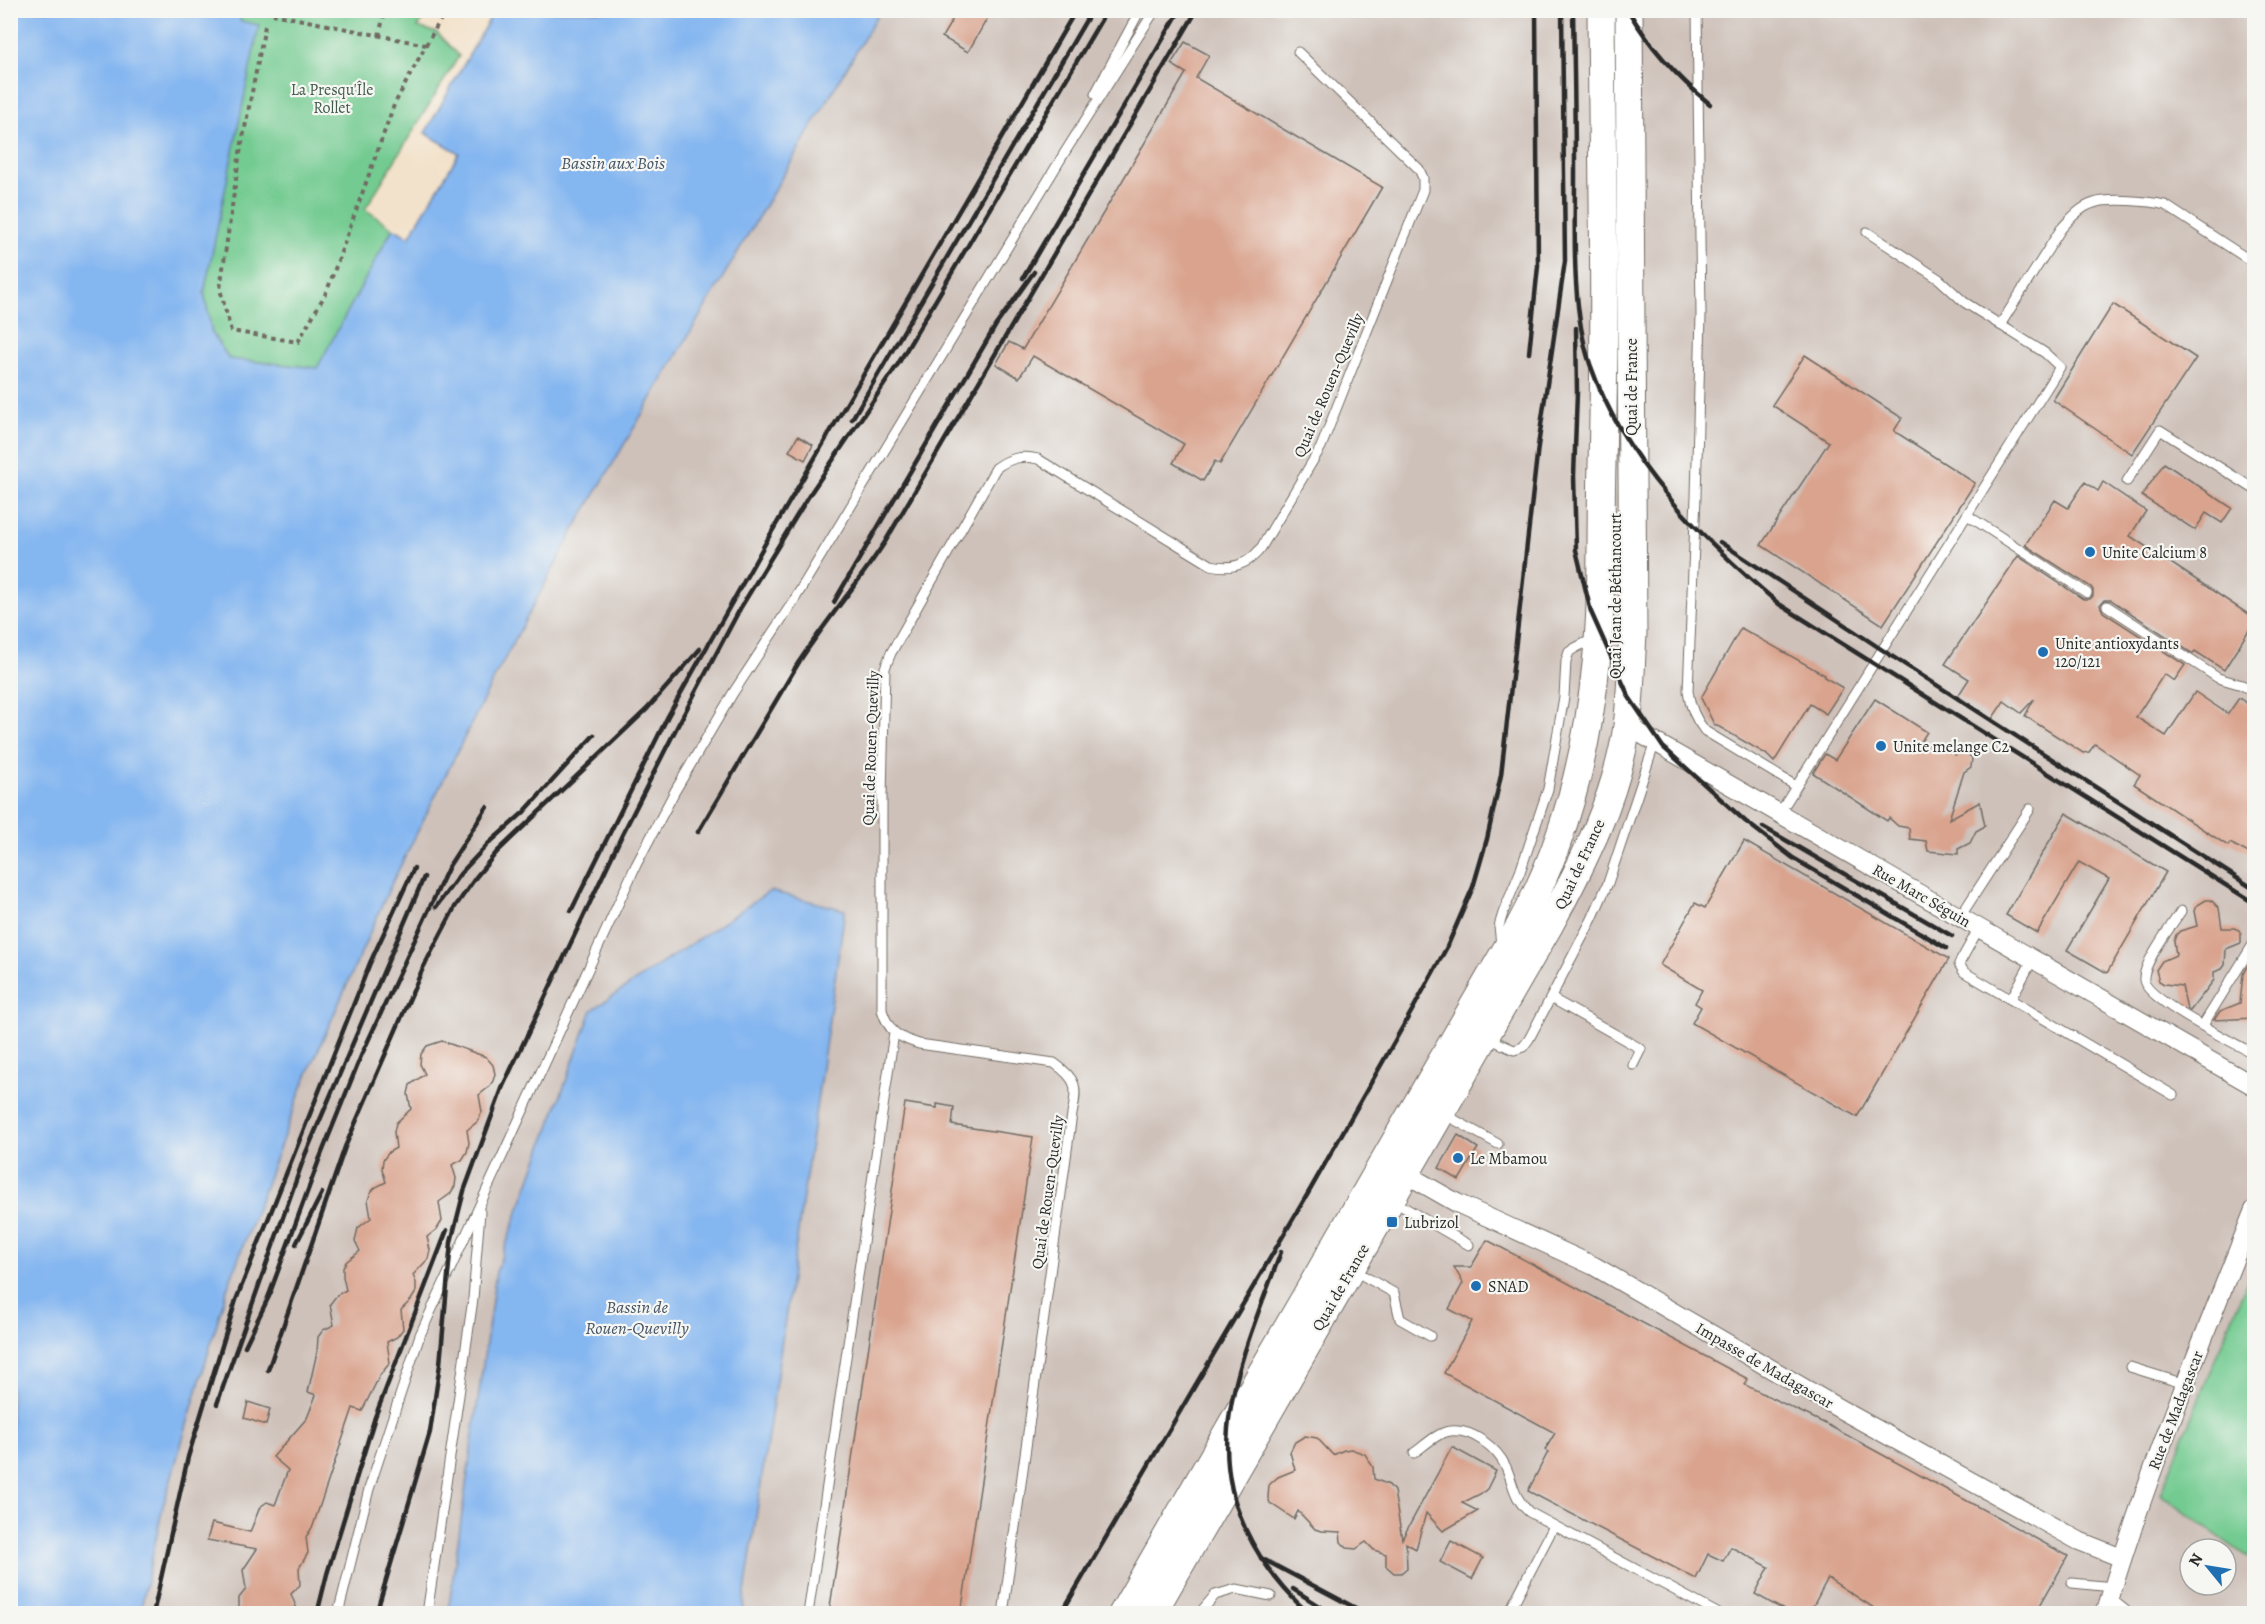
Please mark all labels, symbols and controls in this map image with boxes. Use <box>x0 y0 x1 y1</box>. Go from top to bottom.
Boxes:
park label: La Presqu'Île Rollet <box>291 79 373 119</box>
water label: Bassin aux Bois <box>561 151 665 175</box>
street label: Quai de Rouen-Quevilly <box>1288 309 1370 461</box>
street label: Quai de France <box>1621 338 1643 436</box>
street label: Quai Jean de Béthancourt <box>1605 513 1627 679</box>
place label: Unite Calcium 8 <box>2102 542 2207 564</box>
marker: Unite Calcium 8 <box>2083 545 2097 559</box>
place label: Unite antioxydants 120/121 <box>2055 633 2179 673</box>
marker: Unite antioxydants 120/121 <box>2036 645 2050 659</box>
street label: Quai de Rouen-Quevilly <box>857 669 885 826</box>
place label: Unite melange C2 <box>1893 736 2009 758</box>
marker: Unite melange C2 <box>1874 739 1888 753</box>
street label: Quai de France <box>1549 816 1611 913</box>
street label: Rue Marc Séguin <box>1868 859 1975 933</box>
street label: Quai de Rouen-Quevilly <box>1026 1113 1070 1271</box>
place label: Le Mbamou <box>1470 1148 1548 1170</box>
marker: Le Mbamou <box>1451 1151 1465 1165</box>
place label: Lubrizol <box>1404 1212 1459 1234</box>
marker: Lubrizol <box>1385 1215 1399 1229</box>
street label: Quai de France <box>1307 1240 1375 1335</box>
place label: SNAD <box>1488 1276 1528 1298</box>
marker: SNAD <box>1469 1279 1483 1293</box>
water label: Bassin de Rouen-Quevilly <box>585 1295 689 1340</box>
street label: Impasse de Madagascar <box>1692 1317 1837 1414</box>
street label: Rue de Madagascar <box>2143 1348 2209 1473</box>
north arrow <box>2178 1537 2238 1597</box>
text: N <box>2183 1549 2208 1571</box>

